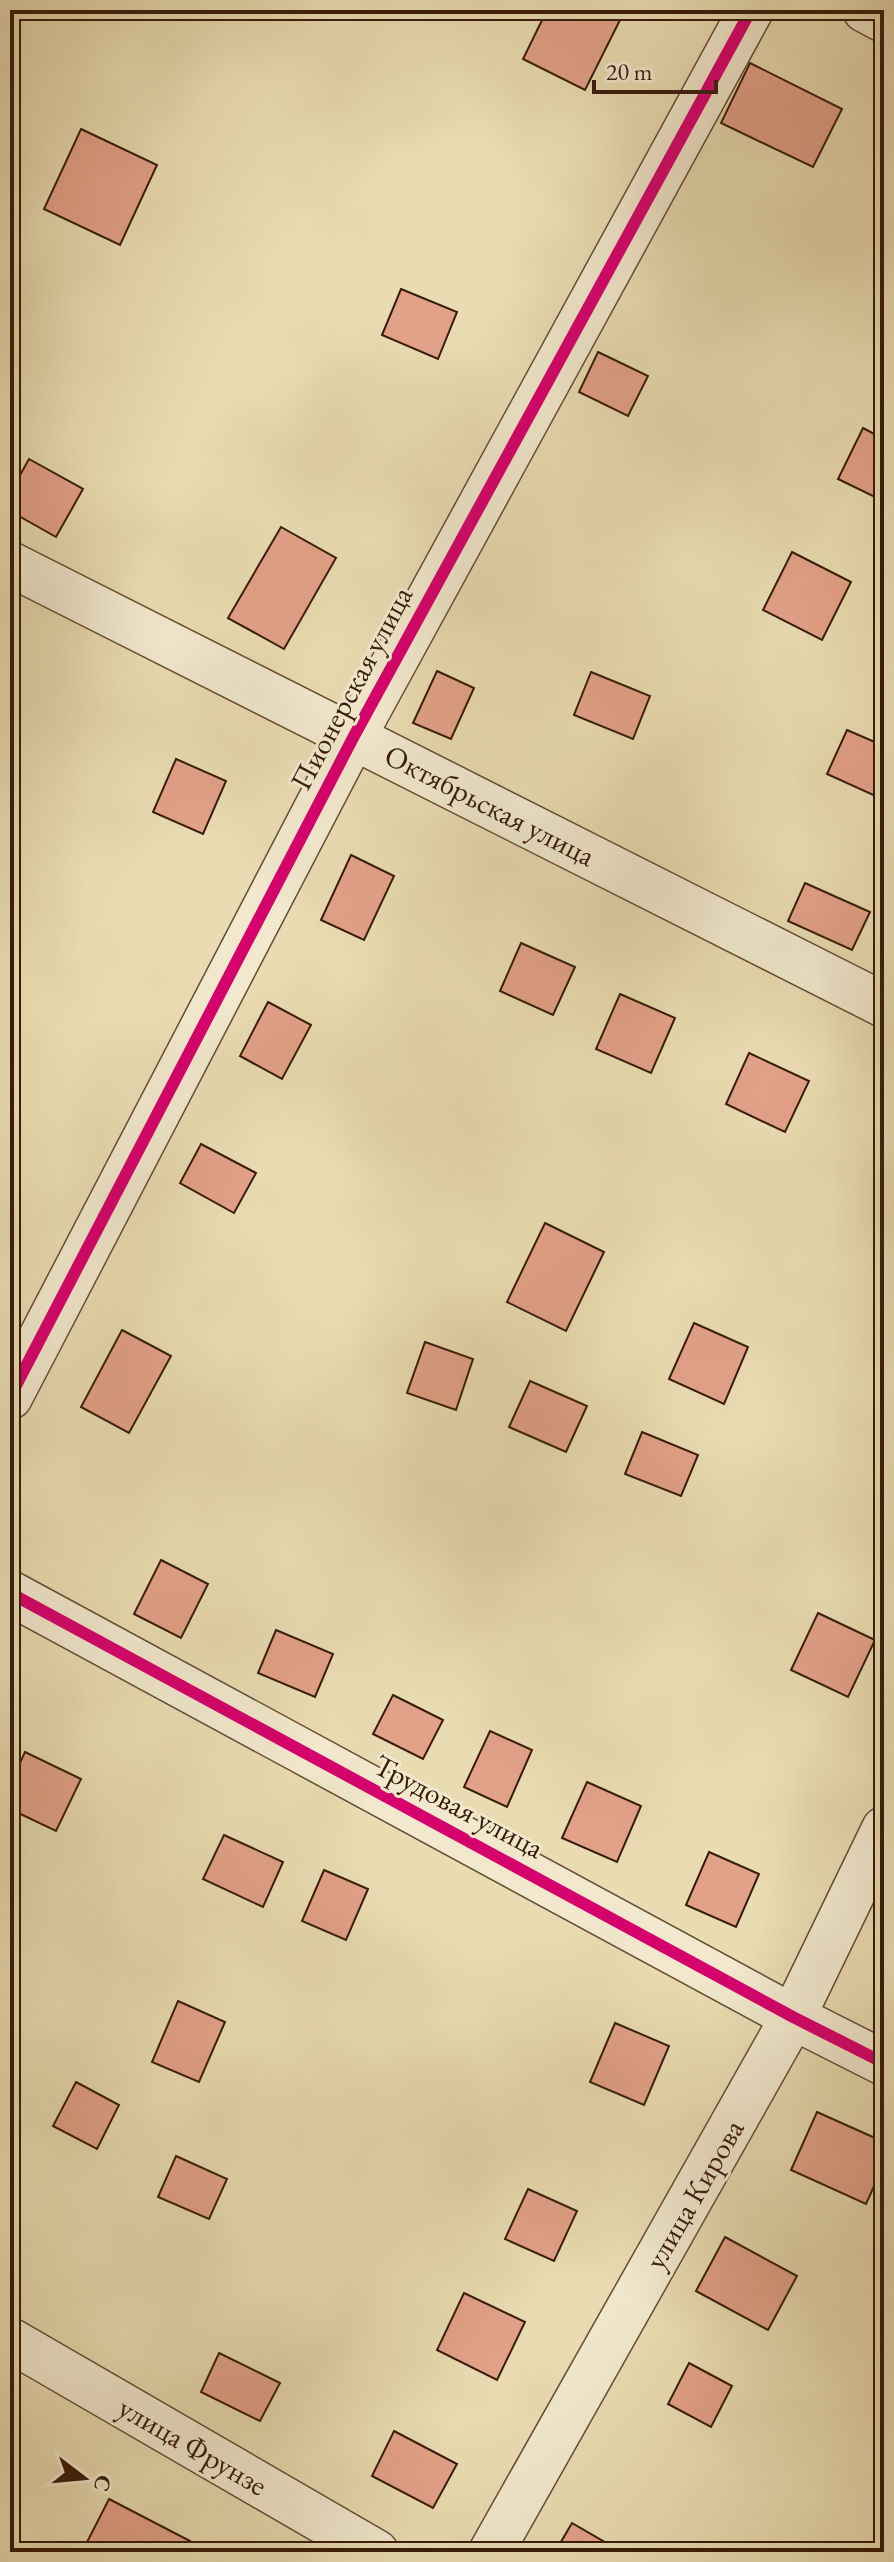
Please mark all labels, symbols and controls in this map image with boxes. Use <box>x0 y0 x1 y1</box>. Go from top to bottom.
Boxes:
scale bar <box>594 44 716 94</box>
text: 20 m <box>606 56 653 87</box>
street label: Пионерская улица <box>281 579 421 797</box>
street label: Октябрьская улица <box>378 735 602 875</box>
street label: Трудовая улица <box>367 1745 551 1867</box>
street label: улица Кирова <box>635 2112 753 2276</box>
street label: улица Фрунзе <box>111 2388 275 2504</box>
north arrow <box>44 2438 124 2518</box>
text: С <box>87 2472 119 2495</box>

